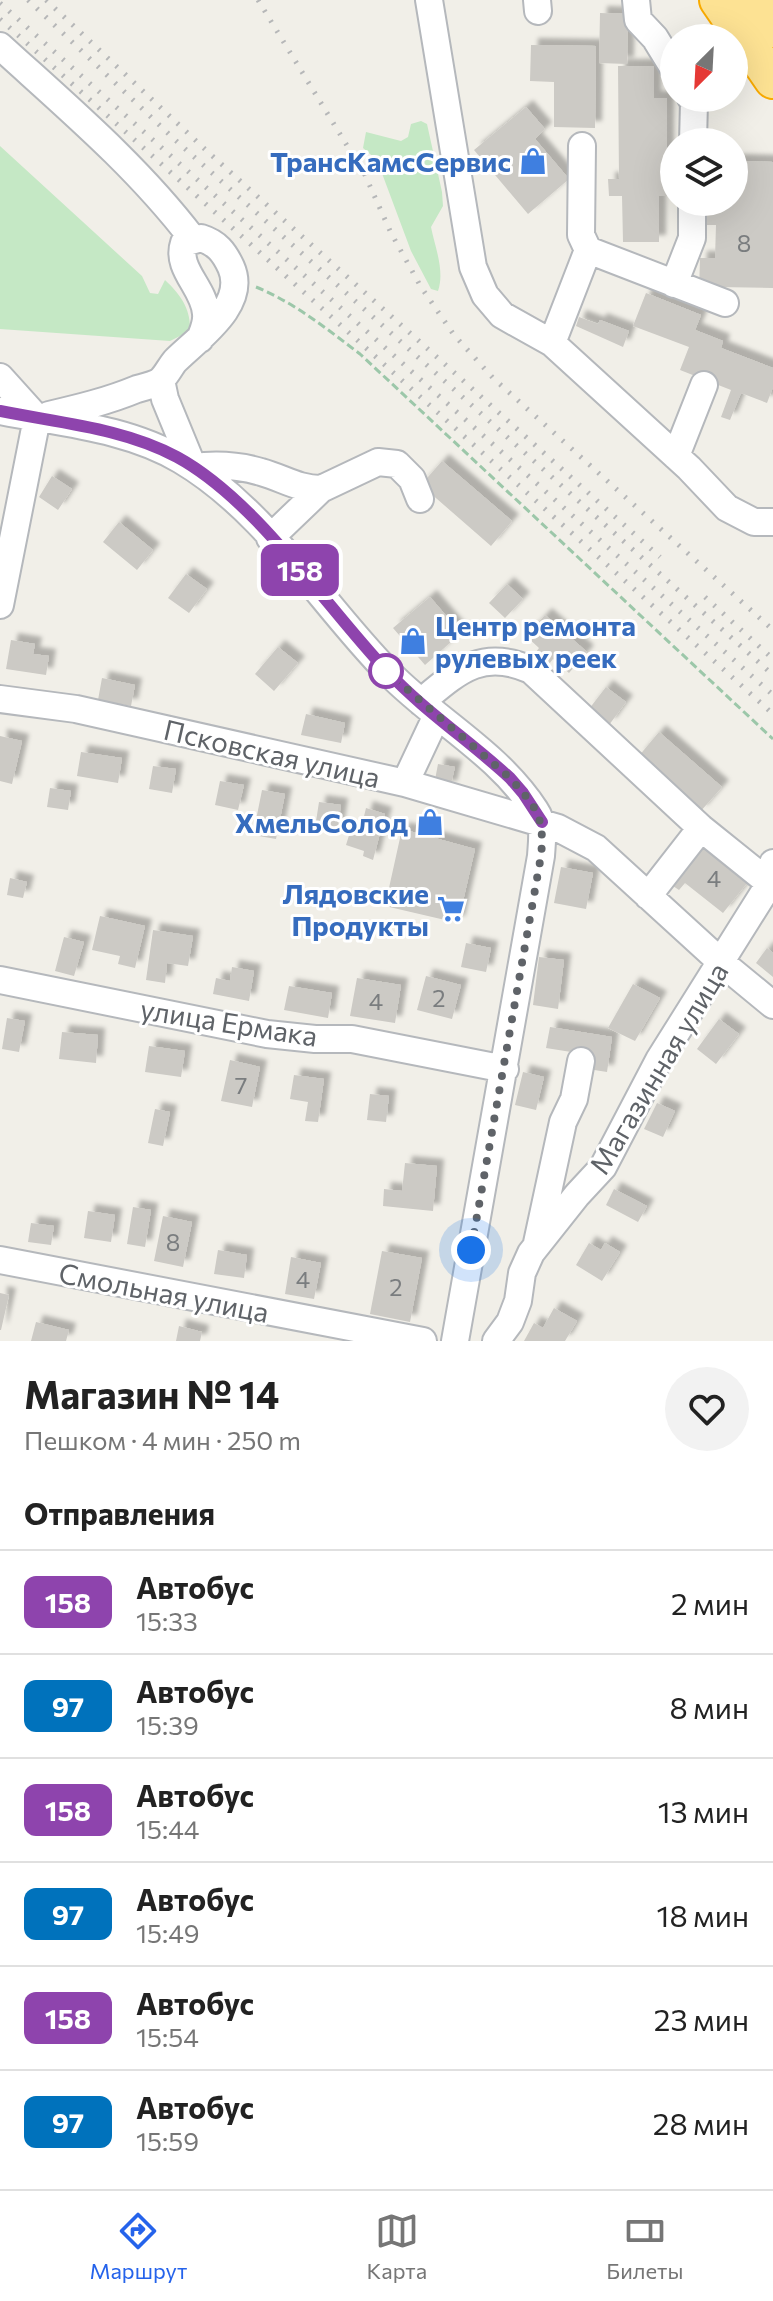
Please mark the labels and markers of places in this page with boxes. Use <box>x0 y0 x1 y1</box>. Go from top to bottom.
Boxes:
place label: ТрансКамсСервис <box>270 144 511 178</box>
shop icon: ТрансКамсСервис <box>518 146 548 176</box>
place label: Центр ремонта рулевых реек <box>435 608 636 674</box>
shop icon: Центр ремонта рулевых реек <box>398 626 428 656</box>
unlabelled marker <box>369 654 403 688</box>
place label: ХмельСолод <box>235 805 408 839</box>
shop icon: ХмельСолод <box>415 807 445 837</box>
place label: Лядовские Продукты <box>282 876 429 942</box>
supermarket icon: Лядовские Продукты <box>436 894 466 924</box>

